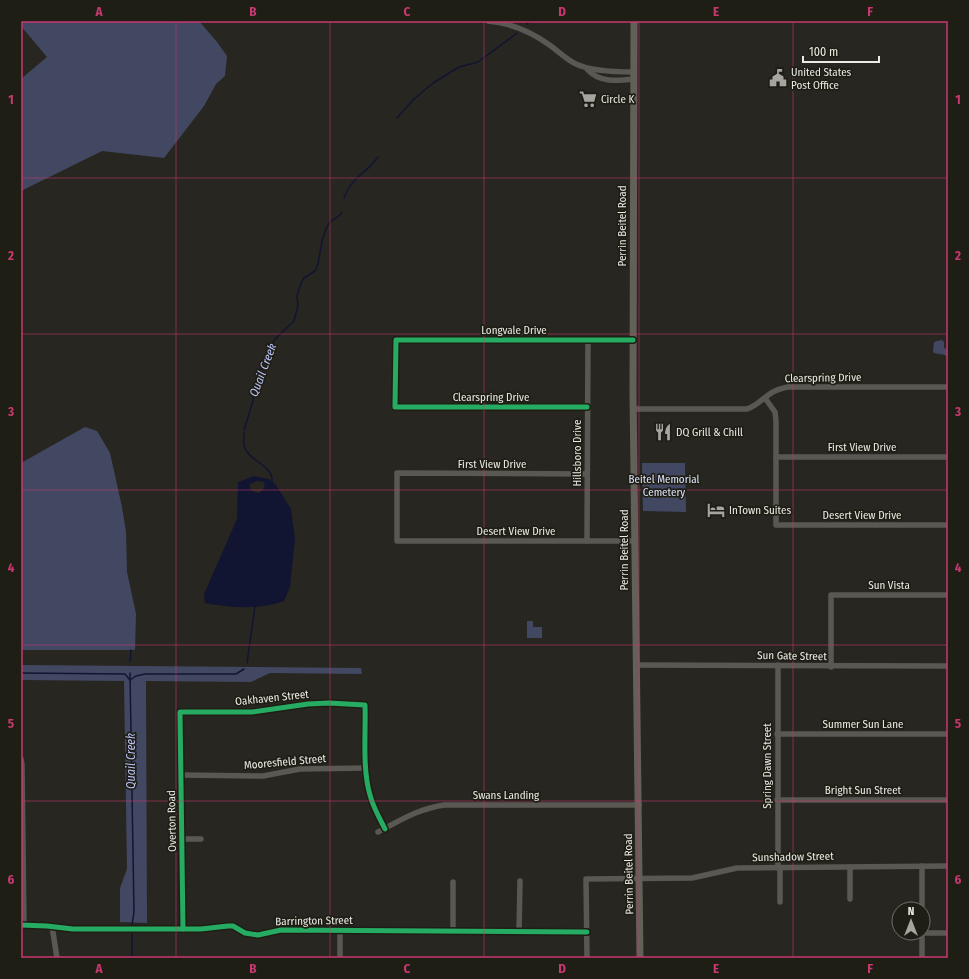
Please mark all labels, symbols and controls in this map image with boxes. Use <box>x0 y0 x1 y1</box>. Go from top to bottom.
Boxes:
text: A <box>94 4 103 19</box>
text: B <box>249 4 257 19</box>
text: C <box>404 4 411 19</box>
text: D <box>558 4 566 19</box>
text: E <box>713 4 719 19</box>
text: F <box>867 4 873 19</box>
scale bar <box>803 38 879 64</box>
text: 100 m <box>809 45 838 59</box>
place label: United States Post Office <box>791 66 852 92</box>
public building icon: United States Post Office <box>768 68 788 88</box>
supermarket icon: Circle K <box>578 89 598 109</box>
text: 1 <box>8 92 14 107</box>
text: 1 <box>955 92 961 107</box>
place label: Circle K <box>601 93 634 106</box>
street label: Perrin Beitel Road <box>616 185 629 267</box>
text: 2 <box>7 248 14 263</box>
text: 2 <box>954 248 961 263</box>
street label: Longvale Drive <box>481 324 547 337</box>
water label: Quail Creek <box>246 341 280 399</box>
street label: Clearspring Drive <box>785 371 861 385</box>
street label: Clearspring Drive <box>453 391 529 404</box>
text: 3 <box>7 404 14 419</box>
text: 3 <box>954 404 961 419</box>
street label: Hillsboro Drive <box>571 420 584 486</box>
restaurant icon: DQ Grill & Chill <box>653 422 673 442</box>
place label: DQ Grill & Chill <box>676 426 743 439</box>
street label: First View Drive <box>828 441 896 454</box>
street label: First View Drive <box>458 458 526 471</box>
park label: Beitel Memorial Cemetery <box>629 473 700 499</box>
hotel icon: InTown Suites <box>706 500 726 520</box>
place label: InTown Suites <box>729 504 791 517</box>
street label: Perrin Beitel Road <box>618 509 631 591</box>
street label: Desert View Drive <box>823 509 901 522</box>
street label: Desert View Drive <box>477 525 555 538</box>
text: 4 <box>8 560 15 575</box>
text: 4 <box>955 560 962 575</box>
street label: Sun Vista <box>868 579 910 592</box>
street label: Sun Gate Street <box>757 649 827 663</box>
street label: Oakhaven Street <box>234 688 310 708</box>
text: 5 <box>8 716 14 731</box>
text: 5 <box>955 716 961 731</box>
street label: Summer Sun Lane <box>823 718 904 731</box>
street label: Spring Dawn Street <box>761 723 774 809</box>
water label: Quail Creek <box>124 733 138 789</box>
street label: Mooresfield Street <box>243 752 327 772</box>
street label: Bright Sun Street <box>825 784 902 797</box>
street label: Swans Landing <box>473 789 540 802</box>
street label: Overton Road <box>165 790 179 852</box>
street label: Perrin Beitel Road <box>622 833 636 915</box>
street label: Sunshadow Street <box>752 850 834 864</box>
text: 6 <box>8 872 15 887</box>
text: 6 <box>955 872 962 887</box>
north arrow <box>891 901 931 941</box>
text: N <box>908 905 914 918</box>
street label: Barrington Street <box>275 914 353 928</box>
text: A <box>94 961 103 976</box>
text: B <box>249 961 257 976</box>
text: C <box>404 961 411 976</box>
text: D <box>558 961 566 976</box>
text: E <box>713 961 719 976</box>
text: F <box>867 961 873 976</box>

